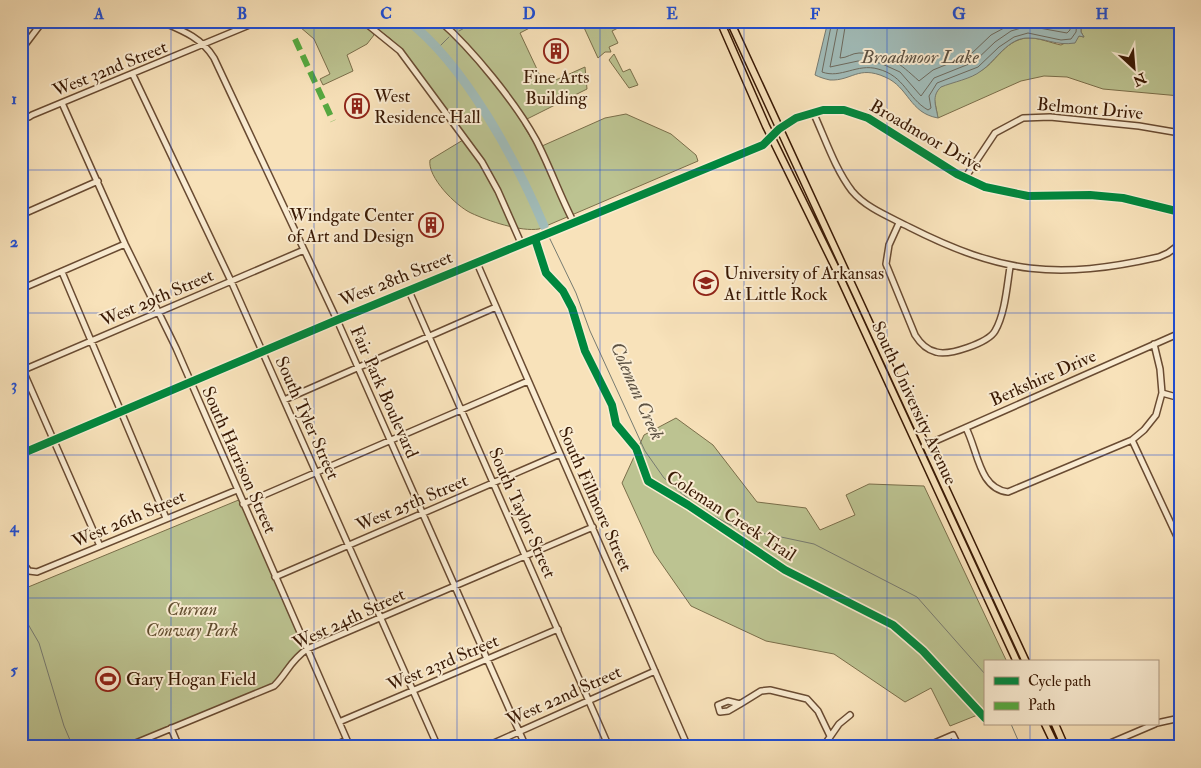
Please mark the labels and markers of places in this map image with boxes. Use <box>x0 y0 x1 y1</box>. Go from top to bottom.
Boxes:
building icon: Fine Arts Building <box>543 38 569 64</box>
place label: Fine Arts Building <box>523 66 589 110</box>
place label: West Residence Hall <box>373 85 481 129</box>
building icon: West Residence Hall <box>344 93 370 119</box>
place label: Windgate Center of Art and Design <box>287 204 414 248</box>
building icon: Windgate Center of Art and Design <box>418 212 444 238</box>
place label: University of Arkansas At Little Rock <box>723 262 884 306</box>
school or university icon: University of Arkansas At Little Rock <box>693 270 719 296</box>
sports icon: Gary Hogan Field <box>95 666 121 692</box>
place label: Gary Hogan Field <box>126 668 256 691</box>

